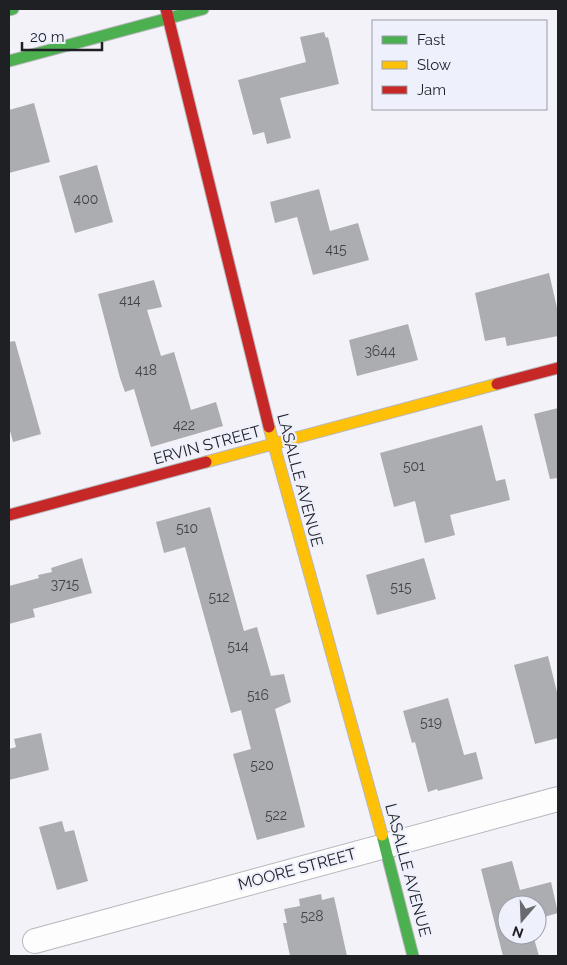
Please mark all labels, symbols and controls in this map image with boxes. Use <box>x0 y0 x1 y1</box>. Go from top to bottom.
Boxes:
scale bar <box>22 20 102 52</box>
legend <box>372 20 547 110</box>
text: 20 m <box>30 28 65 46</box>
text: Fast <box>417 31 445 49</box>
text: Slow <box>417 56 451 74</box>
text: Jam <box>417 81 446 99</box>
house number: 400 <box>74 191 98 207</box>
house number: 415 <box>325 241 347 257</box>
house number: 414 <box>119 292 141 308</box>
house number: 3644 <box>364 343 396 359</box>
house number: 418 <box>135 362 157 378</box>
street label: LASALLE AVENUE <box>273 411 327 549</box>
house number: 422 <box>173 417 195 433</box>
street label: ERVIN STREET <box>151 421 263 468</box>
house number: 501 <box>403 458 425 474</box>
house number: 510 <box>176 520 198 536</box>
house number: 3715 <box>51 576 80 592</box>
house number: 515 <box>390 579 412 595</box>
house number: 512 <box>209 589 229 605</box>
house number: 514 <box>227 638 249 654</box>
house number: 516 <box>247 687 269 703</box>
house number: 519 <box>420 714 442 730</box>
house number: 520 <box>250 757 274 773</box>
street label: LASALLE AVENUE <box>381 801 435 939</box>
house number: 522 <box>265 807 287 823</box>
street label: MOORE STREET <box>236 844 358 894</box>
north arrow <box>497 895 547 945</box>
house number: 528 <box>300 908 324 924</box>
text: N <box>510 923 525 942</box>

